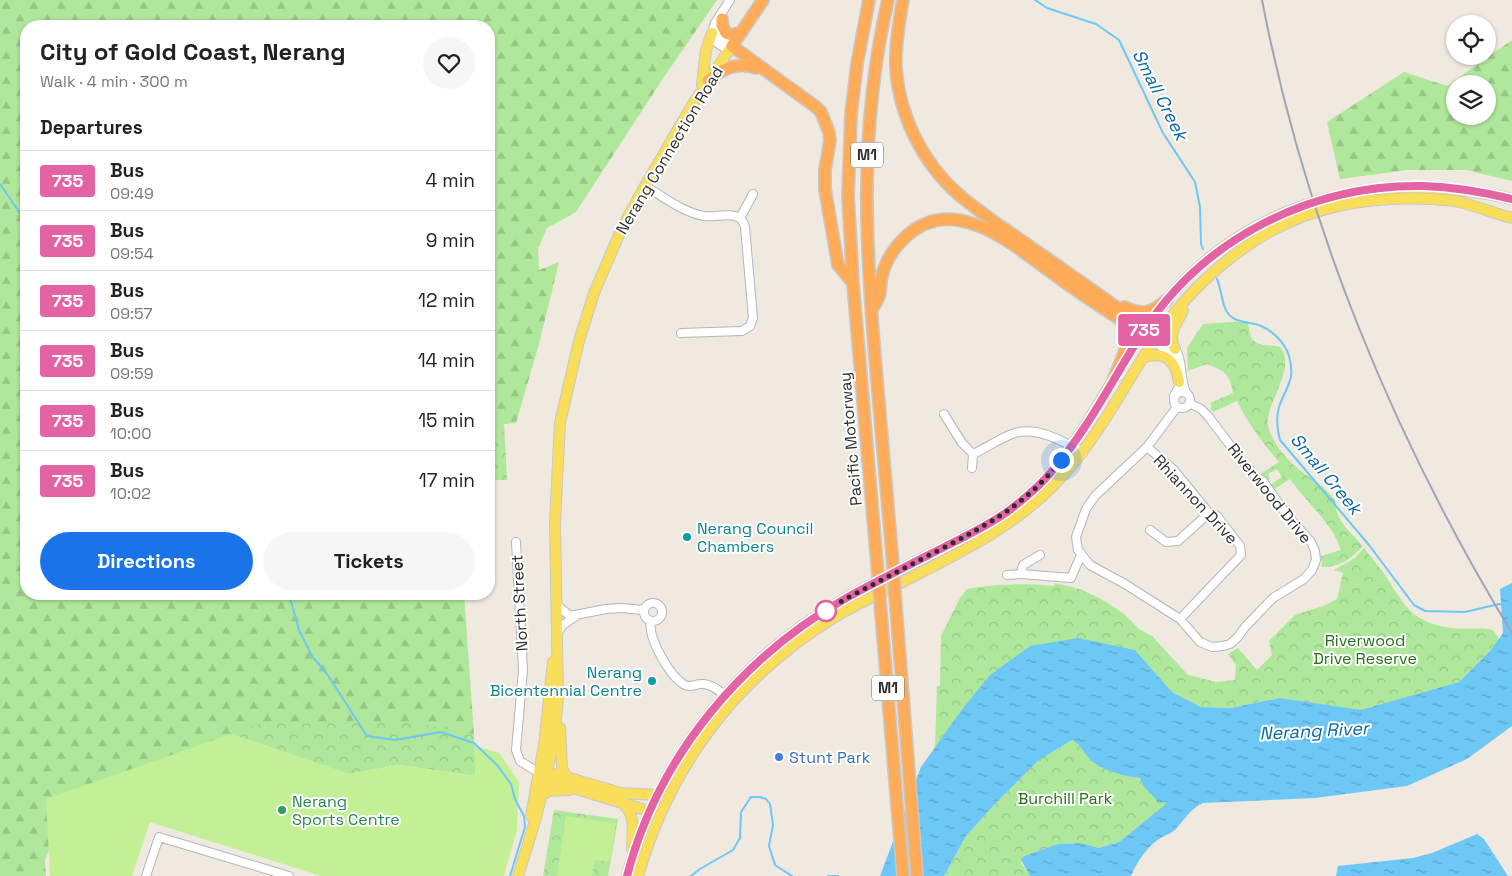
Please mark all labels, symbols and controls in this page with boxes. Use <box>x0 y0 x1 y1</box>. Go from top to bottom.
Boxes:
map controls <box>1446 15 1496 125</box>
button: locate <box>1446 15 1496 65</box>
text: City of Gold Coast, Nerang <box>40 36 346 67</box>
button: heart <box>423 37 475 89</box>
water label: Small Creek <box>1128 45 1194 146</box>
street label: Nerang Connection Road <box>611 63 728 238</box>
text: Walk · 4 min · 300 m <box>40 71 188 92</box>
button: layers <box>1446 75 1496 125</box>
text: Departures <box>40 115 143 140</box>
road number: M1 <box>851 142 883 168</box>
text: Bus <box>110 158 144 183</box>
text: 4 min <box>426 168 475 193</box>
text: 735 <box>52 169 83 192</box>
text: 09:49 <box>110 183 154 204</box>
text: Bus <box>110 218 144 243</box>
text: 9 min <box>426 228 475 253</box>
text: 735 <box>52 229 83 252</box>
text: 09:54 <box>110 243 154 264</box>
text: Bus <box>110 278 144 303</box>
text: 12 min <box>418 288 475 313</box>
text: 735 <box>52 289 83 312</box>
text: 09:57 <box>110 303 153 324</box>
line badge: 735 <box>1115 314 1173 346</box>
text: 735 <box>1128 318 1160 341</box>
text: Bus <box>110 338 144 363</box>
text: 14 min <box>418 348 475 373</box>
text: 735 <box>52 349 83 372</box>
text: 09:59 <box>110 363 153 384</box>
street label: Pacific Motorway <box>834 371 867 507</box>
text: Bus <box>110 398 144 423</box>
text: 15 min <box>418 408 475 433</box>
text: 735 <box>52 409 83 432</box>
text: 10:00 <box>110 423 152 444</box>
water label: Small Creek <box>1286 428 1369 521</box>
street label: Riverwood Drive <box>1223 439 1316 548</box>
your location <box>1049 448 1074 473</box>
street label: Rhiannon Drive <box>1149 450 1242 548</box>
text: Bus <box>110 458 144 483</box>
text: 17 min <box>419 468 475 493</box>
text: 735 <box>52 469 83 492</box>
text: 10:02 <box>110 483 151 504</box>
place label: Nerang Council Chambers <box>697 518 813 557</box>
marker: Nerang Council Chambers <box>681 531 693 543</box>
button: Directions <box>40 532 253 590</box>
button: Tickets <box>263 532 475 590</box>
street label: North Street <box>506 554 533 652</box>
unlabelled marker <box>815 600 837 622</box>
park label: Riverwood Drive Reserve <box>1313 630 1417 669</box>
place label: Nerang Bicentennial Centre <box>490 662 642 701</box>
marker: Nerang Bicentennial Centre <box>646 675 658 687</box>
road number: M1 <box>872 676 904 700</box>
water label: Nerang River <box>1259 716 1371 745</box>
place label: Stunt Park <box>789 747 871 768</box>
marker: Stunt Park <box>773 751 785 763</box>
park label: Burchill Park <box>1018 788 1113 809</box>
place label: Nerang Sports Centre <box>292 791 400 830</box>
marker: Nerang Sports Centre <box>276 804 288 816</box>

